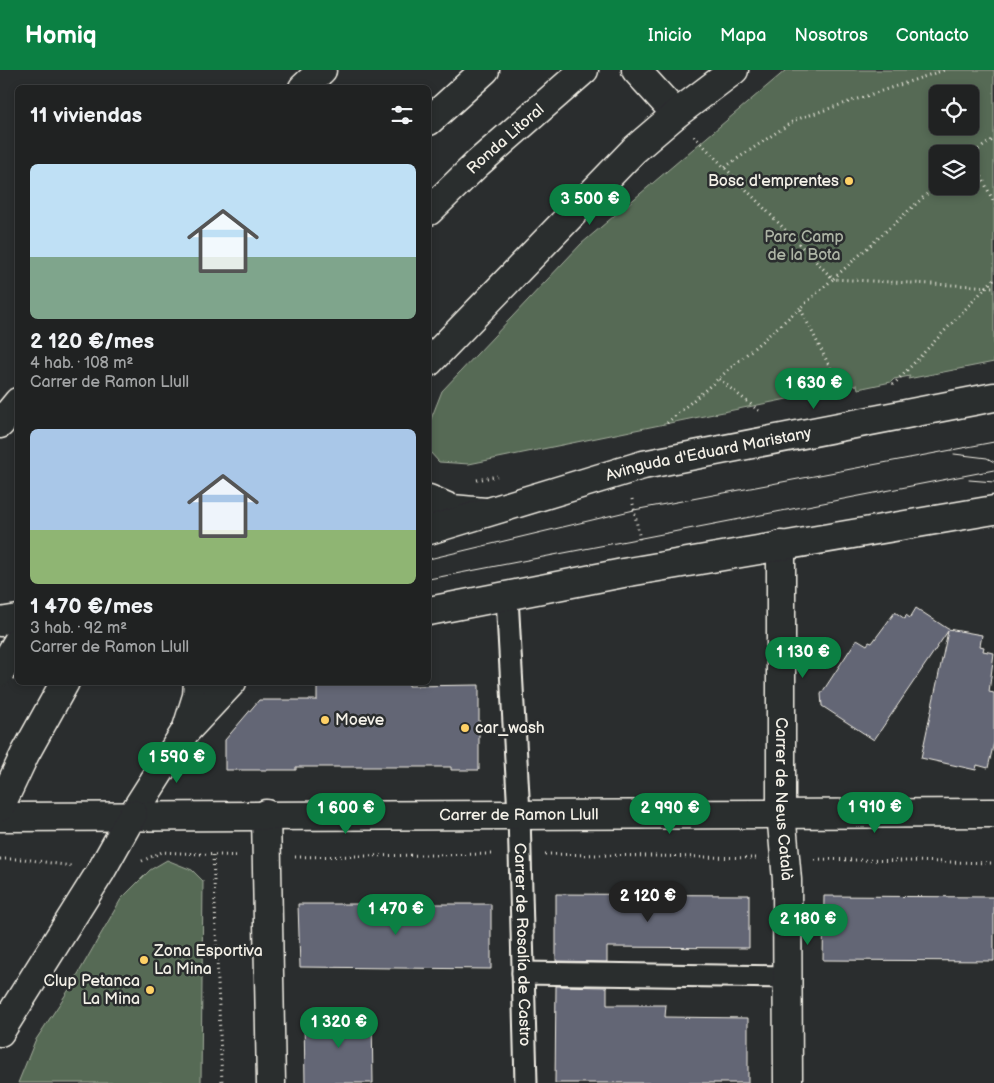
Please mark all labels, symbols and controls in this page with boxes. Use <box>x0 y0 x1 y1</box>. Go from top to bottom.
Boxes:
text: Homiq <box>25 21 97 50</box>
text: Inicio <box>648 25 692 46</box>
text: Mapa <box>720 25 766 46</box>
text: Nosotros <box>794 25 868 46</box>
text: Contacto <box>896 25 969 46</box>
map controls <box>929 85 979 195</box>
button: locate <box>929 85 979 135</box>
street label: Ronda Litoral <box>463 100 548 178</box>
icon: filters <box>388 101 416 129</box>
text: 11 viviendas <box>30 103 142 128</box>
button: layers <box>929 145 979 195</box>
place label: Bosc d'emprentes <box>708 172 839 191</box>
marker: Bosc d'emprentes <box>843 175 855 187</box>
pin: 3 500 € <box>544 184 636 226</box>
text: 3 500 € <box>560 190 620 209</box>
icon: home <box>178 196 268 286</box>
park label: Parc Camp de la Bota <box>764 228 844 265</box>
text: 2 120 €/mes <box>30 329 154 354</box>
text: 4 hab. · 108 m² <box>30 354 133 373</box>
pin: 1 630 € <box>768 368 860 410</box>
text: Carrer de Ramon Llull <box>30 373 189 392</box>
text: 1 630 € <box>786 374 842 393</box>
street label: Avinguda d'Eduard Maristany <box>603 423 814 485</box>
icon: home <box>178 461 268 551</box>
text: 1 470 €/mes <box>30 594 153 619</box>
text: 3 hab. · 92 m² <box>30 619 127 638</box>
pin: 1 130 € <box>757 636 849 679</box>
text: Carrer de Ramon Llull <box>30 638 189 657</box>
text: 1 130 € <box>776 643 830 662</box>
place label: Moeve <box>335 711 385 730</box>
marker: Moeve <box>319 714 331 726</box>
street label: Carrer de Neus Català <box>772 717 797 881</box>
place label: car_wash <box>475 719 545 738</box>
marker: car_wash <box>459 722 471 734</box>
pin: 1 590 € <box>131 742 223 784</box>
text: 1 590 € <box>149 748 205 767</box>
pin: 1 600 € <box>300 792 392 835</box>
pin: 2 990 € <box>624 792 716 835</box>
pin: 1 910 € <box>829 792 921 834</box>
text: 1 910 € <box>848 798 902 817</box>
text: 1 600 € <box>317 799 375 818</box>
text: 2 990 € <box>640 799 700 818</box>
street label: Carrer de Ramon Llull <box>439 805 599 825</box>
street label: Carrer de Rosalía de Castro <box>510 843 535 1047</box>
pin: 2 120 € <box>602 880 694 923</box>
text: 2 120 € <box>620 887 676 906</box>
pin: 1 470 € <box>350 894 442 936</box>
text: 1 470 € <box>368 900 424 919</box>
pin: 2 180 € <box>762 904 854 946</box>
text: 2 180 € <box>780 910 836 929</box>
place label: Zona Esportiva La Mina <box>153 942 263 979</box>
marker: Zona Esportiva La Mina <box>138 954 150 966</box>
place label: Clup Petanca La Mina <box>44 972 140 1009</box>
marker: Clup Petanca La Mina <box>144 984 156 996</box>
pin: 1 320 € <box>293 1006 385 1049</box>
text: 1 320 € <box>311 1013 367 1032</box>

